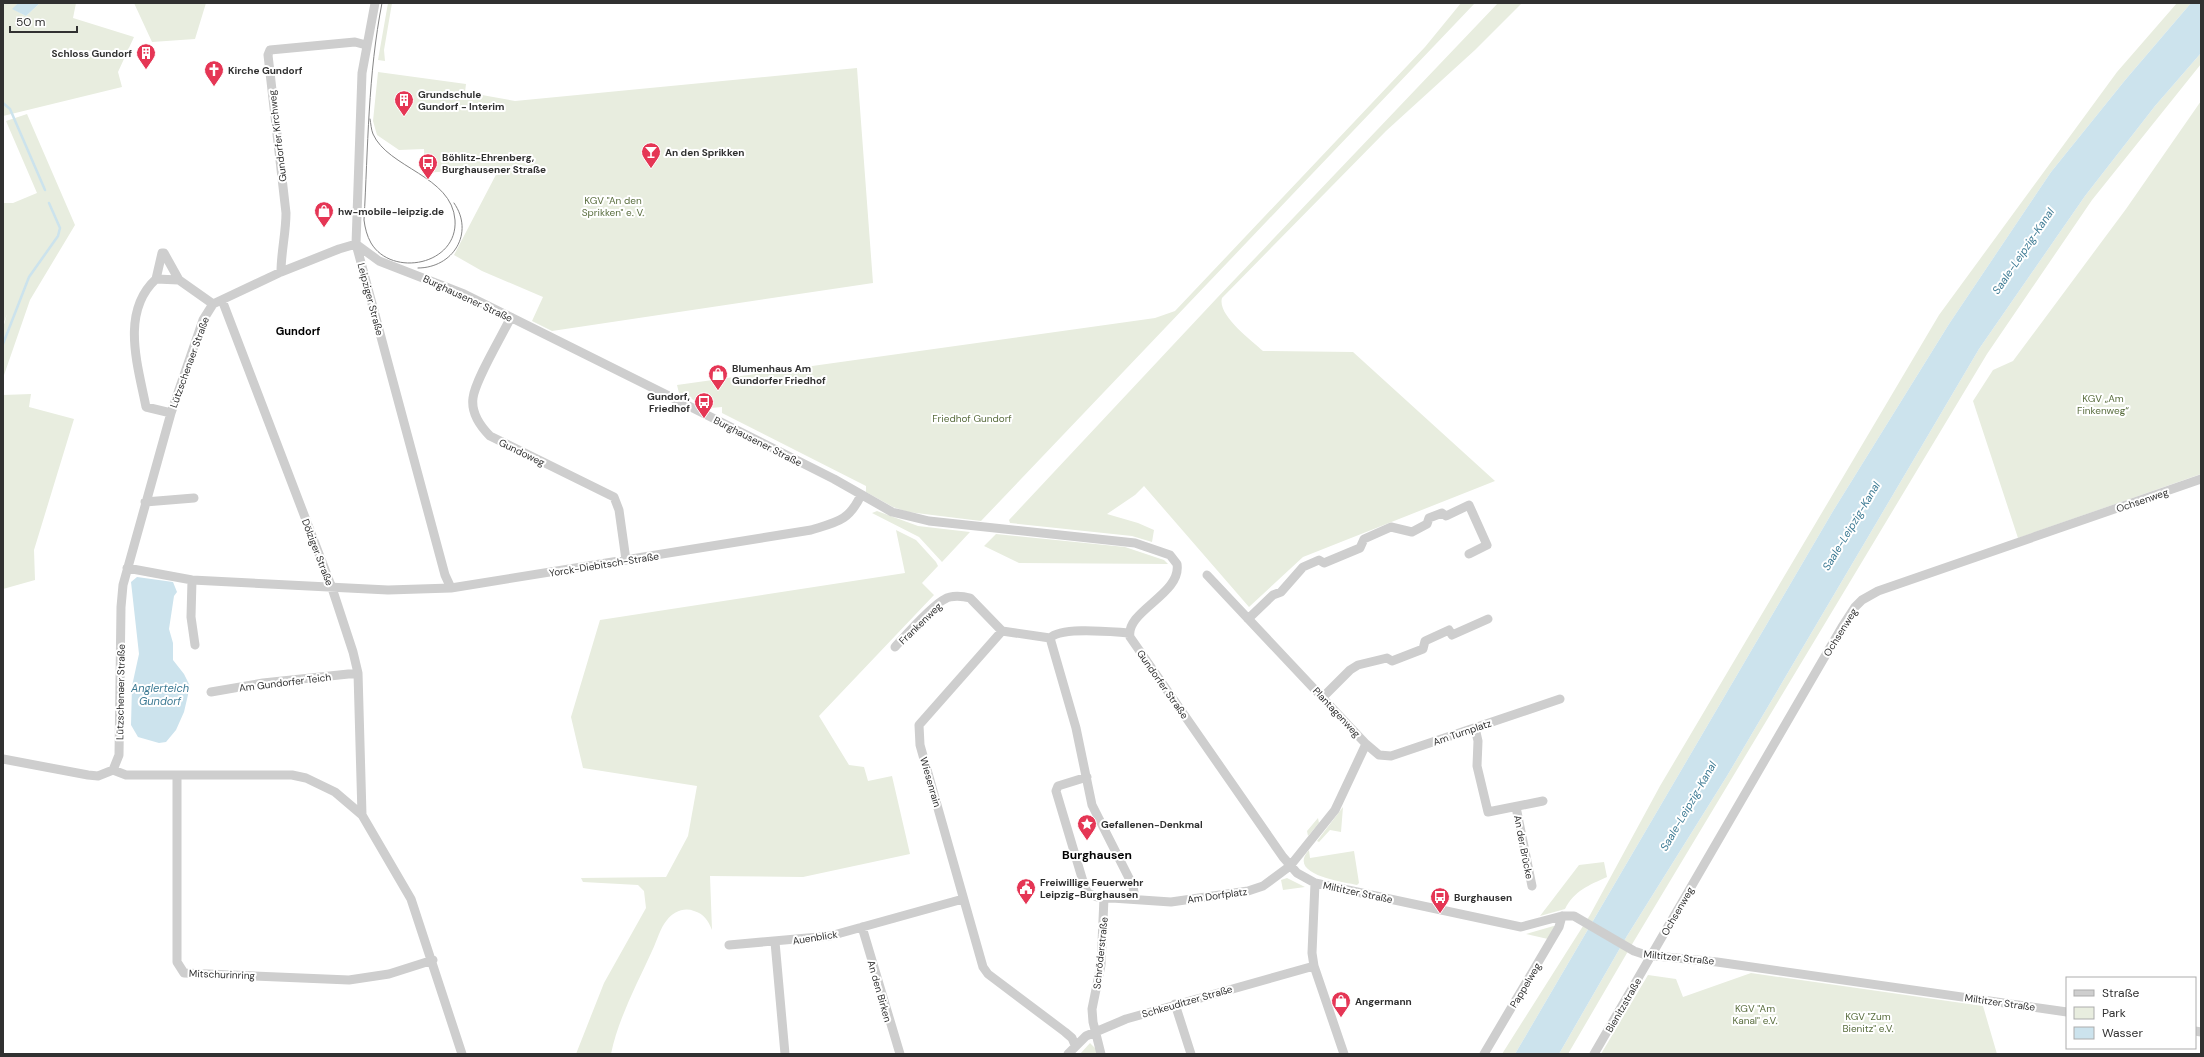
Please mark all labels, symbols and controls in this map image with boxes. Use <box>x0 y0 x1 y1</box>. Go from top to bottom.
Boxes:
scale bar <box>10 8 77 34</box>
text: 50 m <box>16 14 45 30</box>
building icon: Schloss Gundorf <box>135 42 157 70</box>
place label: Schloss Gundorf <box>51 47 132 60</box>
church icon: Kirche Gundorf <box>203 59 225 87</box>
place label: Kirche Gundorf <box>228 64 303 77</box>
place label: Grundschule Gundorf - Interim <box>418 88 504 113</box>
street label: Gundorfer Kirchweg <box>265 89 290 182</box>
building icon: Grundschule Gundorf - Interim <box>393 89 415 117</box>
bar icon: An den Sprikken <box>640 141 662 169</box>
place label: An den Sprikken <box>665 146 744 159</box>
place label: Böhlitz-Ehrenberg, Burghausener Straße <box>442 151 546 176</box>
bus stop icon: Böhlitz-Ehrenberg, Burghausener Straße <box>417 152 439 180</box>
park label: KGV "An den Sprikken" e. V. <box>582 194 644 219</box>
shop icon: hw-mobile-leipzig.de <box>313 200 335 228</box>
place label: hw-mobile-leipzig.de <box>338 205 444 218</box>
water label: Saale-Leipzig-Kanal <box>1989 205 2057 297</box>
street label: Leipziger Straße <box>355 261 387 337</box>
street label: Burghausener Straße <box>421 272 515 325</box>
street label: Lützschenaer Straße <box>167 315 212 409</box>
district label: Gundorf <box>276 324 320 338</box>
place label: Blumenhaus Am Gundorfer Friedhof <box>732 362 826 387</box>
shop icon: Blumenhaus Am Gundorfer Friedhof <box>707 363 729 391</box>
place label: Gundorf, Friedhof <box>647 390 691 415</box>
bus stop icon: Gundorf, Friedhof <box>693 391 715 419</box>
park label: KGV „Am Finkenweg“ <box>2077 392 2129 417</box>
park label: Friedhof Gundorf <box>932 412 1012 425</box>
street label: Burghausener Straße <box>711 414 804 469</box>
street label: Gundoweg <box>497 436 547 469</box>
water label: Saale-Leipzig-Kanal <box>1819 479 1883 573</box>
street label: Ochsenweg <box>2114 485 2170 515</box>
street label: Dölziger Straße <box>299 517 336 588</box>
street label: Yorck-Diebitsch-Straße <box>548 549 660 580</box>
street label: Frankenweg <box>896 599 945 647</box>
street label: Ochsenweg <box>1821 605 1861 659</box>
street label: Lützschenaer Straße <box>113 644 128 740</box>
street label: Gundorfer Straße <box>1134 647 1191 722</box>
street label: Am Gundorfer Teich <box>238 670 332 695</box>
water label: Anglerteich Gundorf <box>130 681 189 708</box>
street label: Plantagenweg <box>1310 684 1364 740</box>
street label: Am Turnplatz <box>1431 716 1493 749</box>
street label: Wiesenrain <box>917 756 944 809</box>
water label: Saale-Leipzig-Kanal <box>1657 758 1720 853</box>
place icon: Gefallenen-Denkmal <box>1076 813 1098 841</box>
street label: An der Brücke <box>1511 814 1536 880</box>
place label: Gefallenen-Denkmal <box>1101 818 1203 831</box>
district label: Burghausen <box>1062 847 1132 863</box>
place label: Freiwillige Feuerwehr Leipzig-Burghausen <box>1040 876 1143 901</box>
public building icon: Freiwillige Feuerwehr Leipzig-Burghausen <box>1015 877 1037 905</box>
street label: Miltitzer Straße <box>1322 879 1394 906</box>
street label: Ochsenweg <box>1658 884 1697 938</box>
street label: Am Dorfplatz <box>1186 885 1248 906</box>
bus stop icon: Burghausen <box>1429 886 1451 914</box>
place label: Burghausen <box>1454 891 1512 904</box>
street label: Schröderstraße <box>1090 916 1111 990</box>
street label: Auenblick <box>792 928 838 947</box>
street label: Miltitzer Straße <box>1643 947 1715 968</box>
street label: An den Birken <box>865 959 895 1024</box>
street label: Pappelweg <box>1507 960 1544 1010</box>
street label: Mitschurinring <box>189 967 256 982</box>
street label: Bienitzstraße <box>1603 975 1644 1035</box>
legend <box>2066 977 2196 1049</box>
street label: Schkeuditzer Straße <box>1140 982 1234 1021</box>
text: Straße <box>2102 985 2139 1001</box>
shop icon: Angermann <box>1330 990 1352 1018</box>
street label: Miltitzer Straße <box>1964 991 2036 1014</box>
place label: Angermann <box>1355 995 1412 1008</box>
park label: KGV "Am Kanal" e.V. <box>1733 1002 1777 1027</box>
text: Park <box>2102 1005 2126 1021</box>
park label: KGV "Zum Bienitz" e.V. <box>1842 1010 1894 1035</box>
text: Wasser <box>2102 1025 2143 1041</box>

